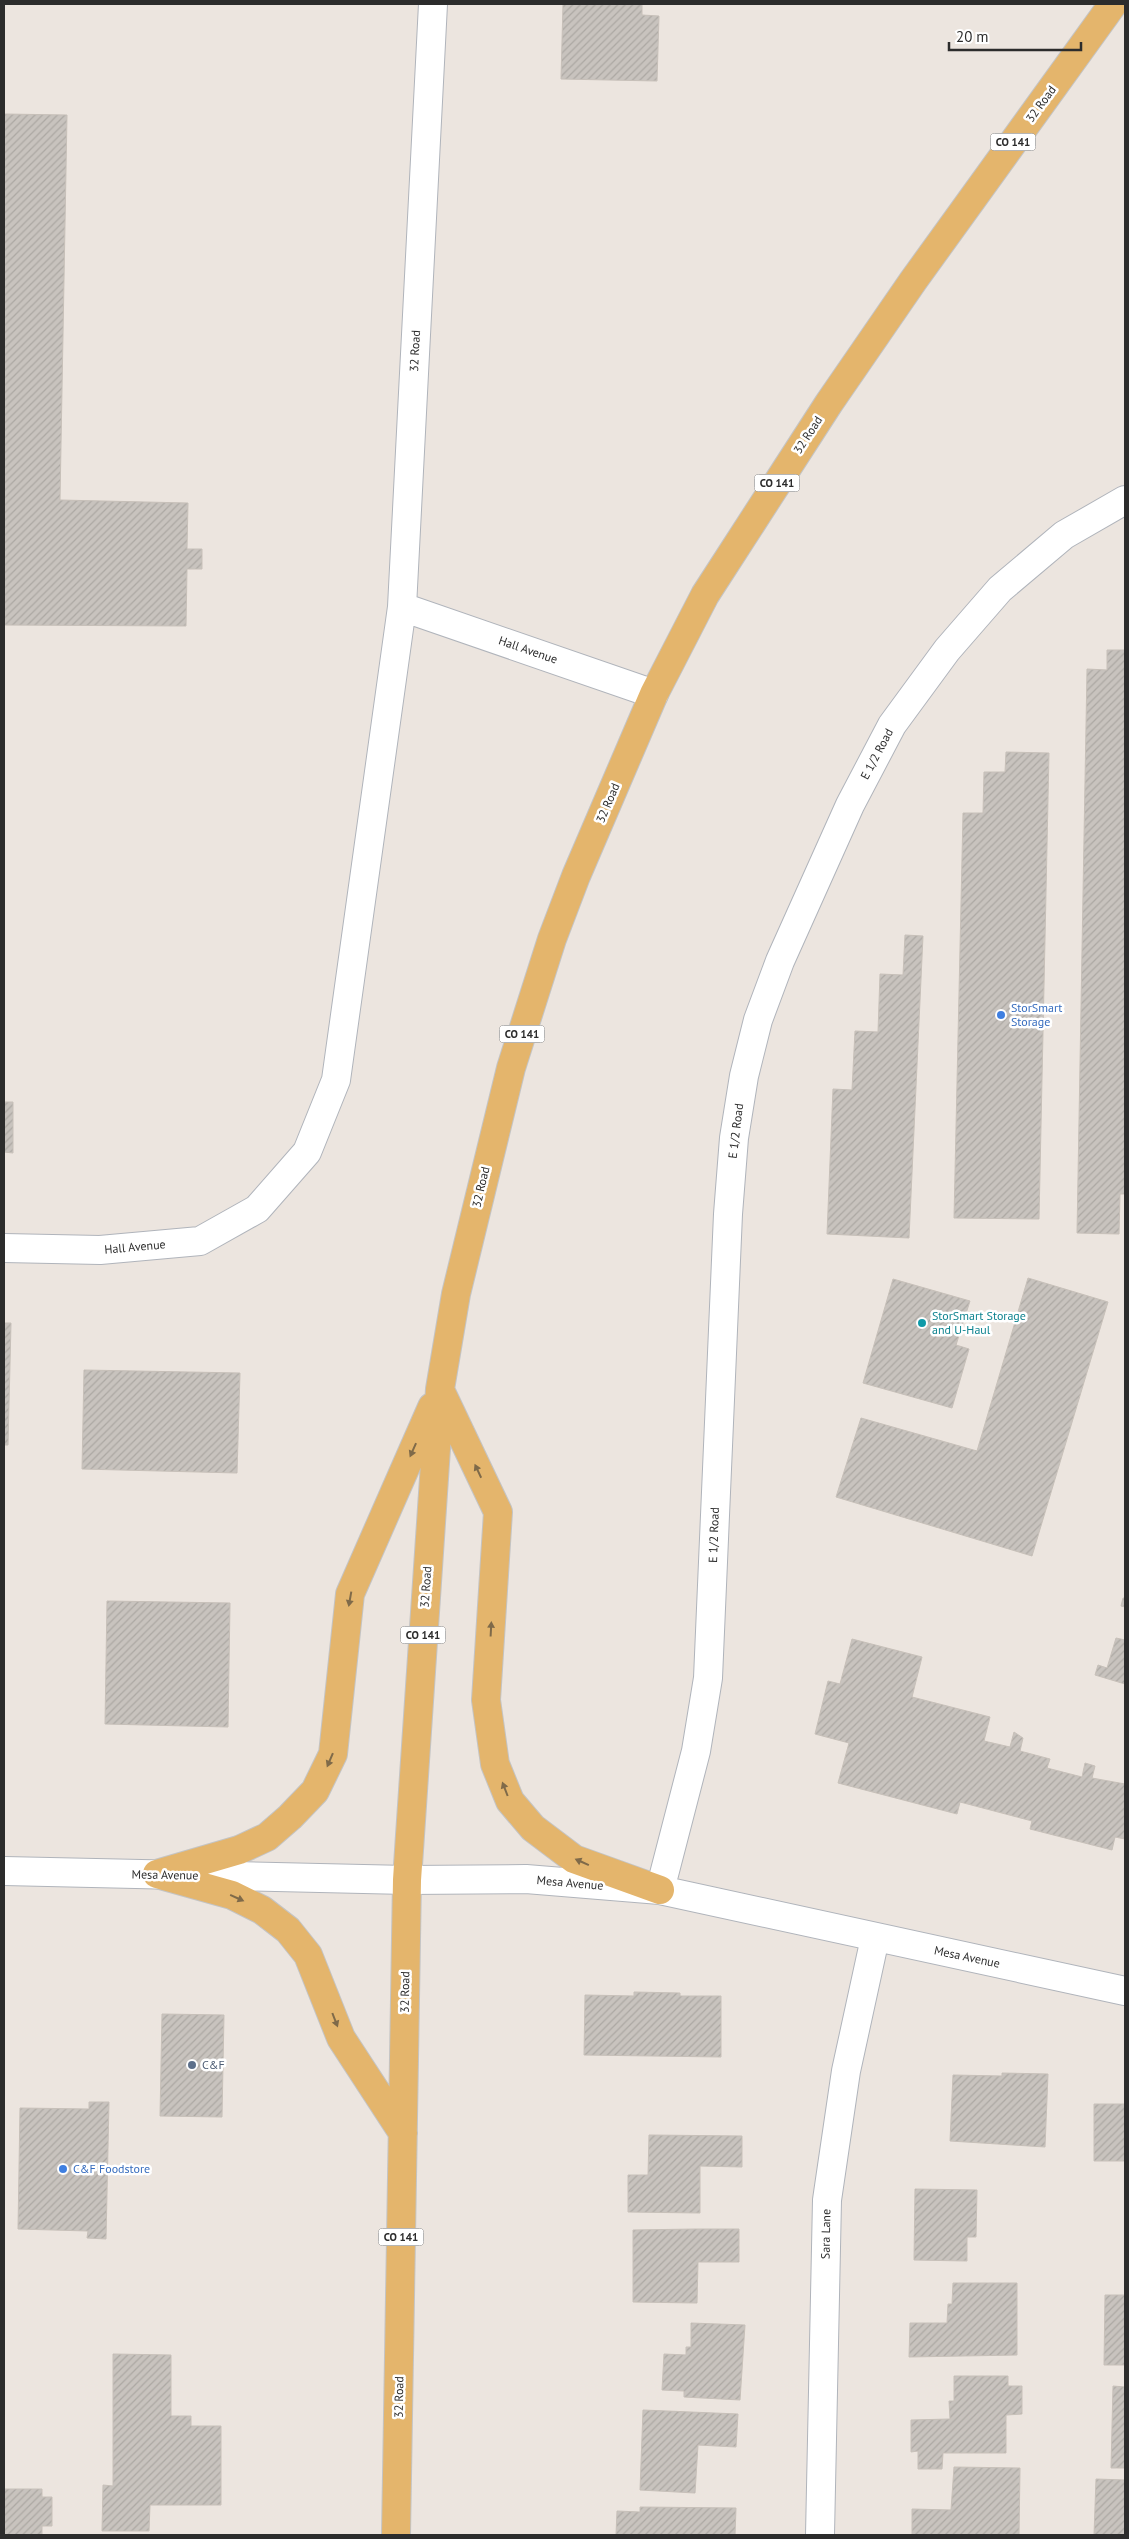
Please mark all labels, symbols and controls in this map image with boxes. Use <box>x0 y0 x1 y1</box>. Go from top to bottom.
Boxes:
scale bar <box>949 20 1082 52</box>
text: 20 m <box>956 27 989 46</box>
street label: 32 Road <box>1022 82 1059 125</box>
road number: CO 141 <box>990 134 1036 150</box>
street label: 32 Road <box>406 330 423 372</box>
street label: 32 Road <box>790 413 825 456</box>
road number: CO 141 <box>754 474 800 492</box>
street label: Hall Avenue <box>497 632 560 667</box>
street label: E 1/2 Road <box>857 726 896 782</box>
street label: 32 Road <box>592 781 623 825</box>
place label: StorSmart Storage <box>1011 1000 1062 1029</box>
marker: StorSmart Storage <box>995 1009 1007 1021</box>
road number: CO 141 <box>500 1026 544 1042</box>
street label: E 1/2 Road <box>725 1102 746 1159</box>
street label: 32 Road <box>469 1165 493 1209</box>
street label: Hall Avenue <box>104 1236 166 1257</box>
place label: StorSmart Storage and U-Haul <box>932 1308 1026 1337</box>
marker: StorSmart Storage and U-Haul <box>916 1317 928 1329</box>
one-way arrow <box>409 1443 417 1457</box>
one-way arrow <box>474 1464 482 1478</box>
street label: E 1/2 Road <box>705 1507 722 1563</box>
street label: 32 Road <box>417 1566 434 1608</box>
one-way arrow <box>345 1592 353 1608</box>
one-way arrow <box>487 1621 495 1637</box>
road number: CO 141 <box>400 1626 446 1644</box>
one-way arrow <box>325 1753 333 1767</box>
one-way arrow <box>501 1781 509 1796</box>
one-way arrow <box>575 1857 589 1865</box>
street label: Mesa Avenue <box>131 1866 199 1883</box>
street label: Mesa Avenue <box>536 1872 604 1893</box>
one-way arrow <box>230 1895 244 1903</box>
street label: Mesa Avenue <box>933 1942 1001 1971</box>
street label: 32 Road <box>397 1971 412 2013</box>
one-way arrow <box>331 2013 339 2028</box>
place label: C&F <box>202 2057 225 2072</box>
marker: C&F <box>186 2059 198 2071</box>
place label: C&F Foodstore <box>73 2161 150 2176</box>
marker: C&F Foodstore <box>57 2163 69 2175</box>
street label: Sara Lane <box>818 2209 833 2259</box>
road number: CO 141 <box>378 2228 424 2246</box>
street label: 32 Road <box>391 2376 406 2418</box>

